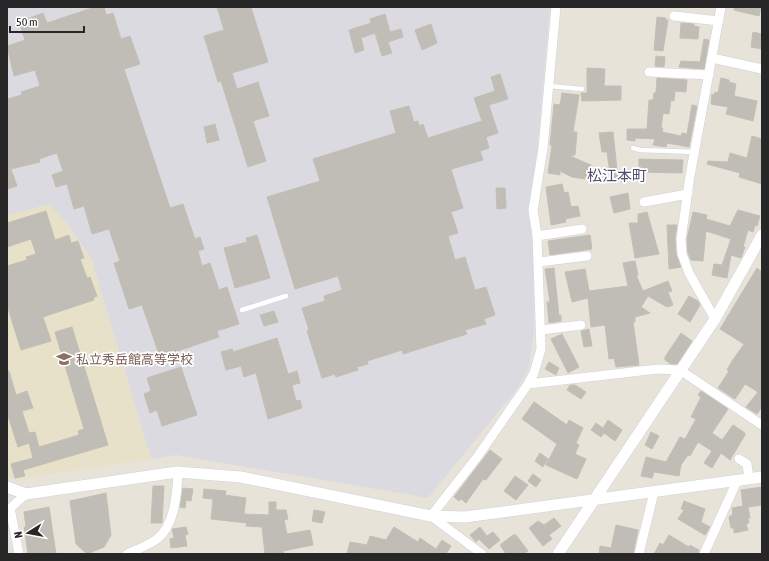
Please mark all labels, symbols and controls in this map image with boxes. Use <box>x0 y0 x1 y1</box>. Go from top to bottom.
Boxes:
scale bar <box>10 8 84 34</box>
text: 50 m <box>16 15 38 29</box>
district label: 松江本町 <box>587 167 647 184</box>
school or university icon: 私立秀岳館高等学校 <box>55 350 73 368</box>
place label: 私立秀岳館高等学校 <box>76 352 193 367</box>
north arrow <box>8 513 48 553</box>
text: N <box>12 531 25 539</box>

